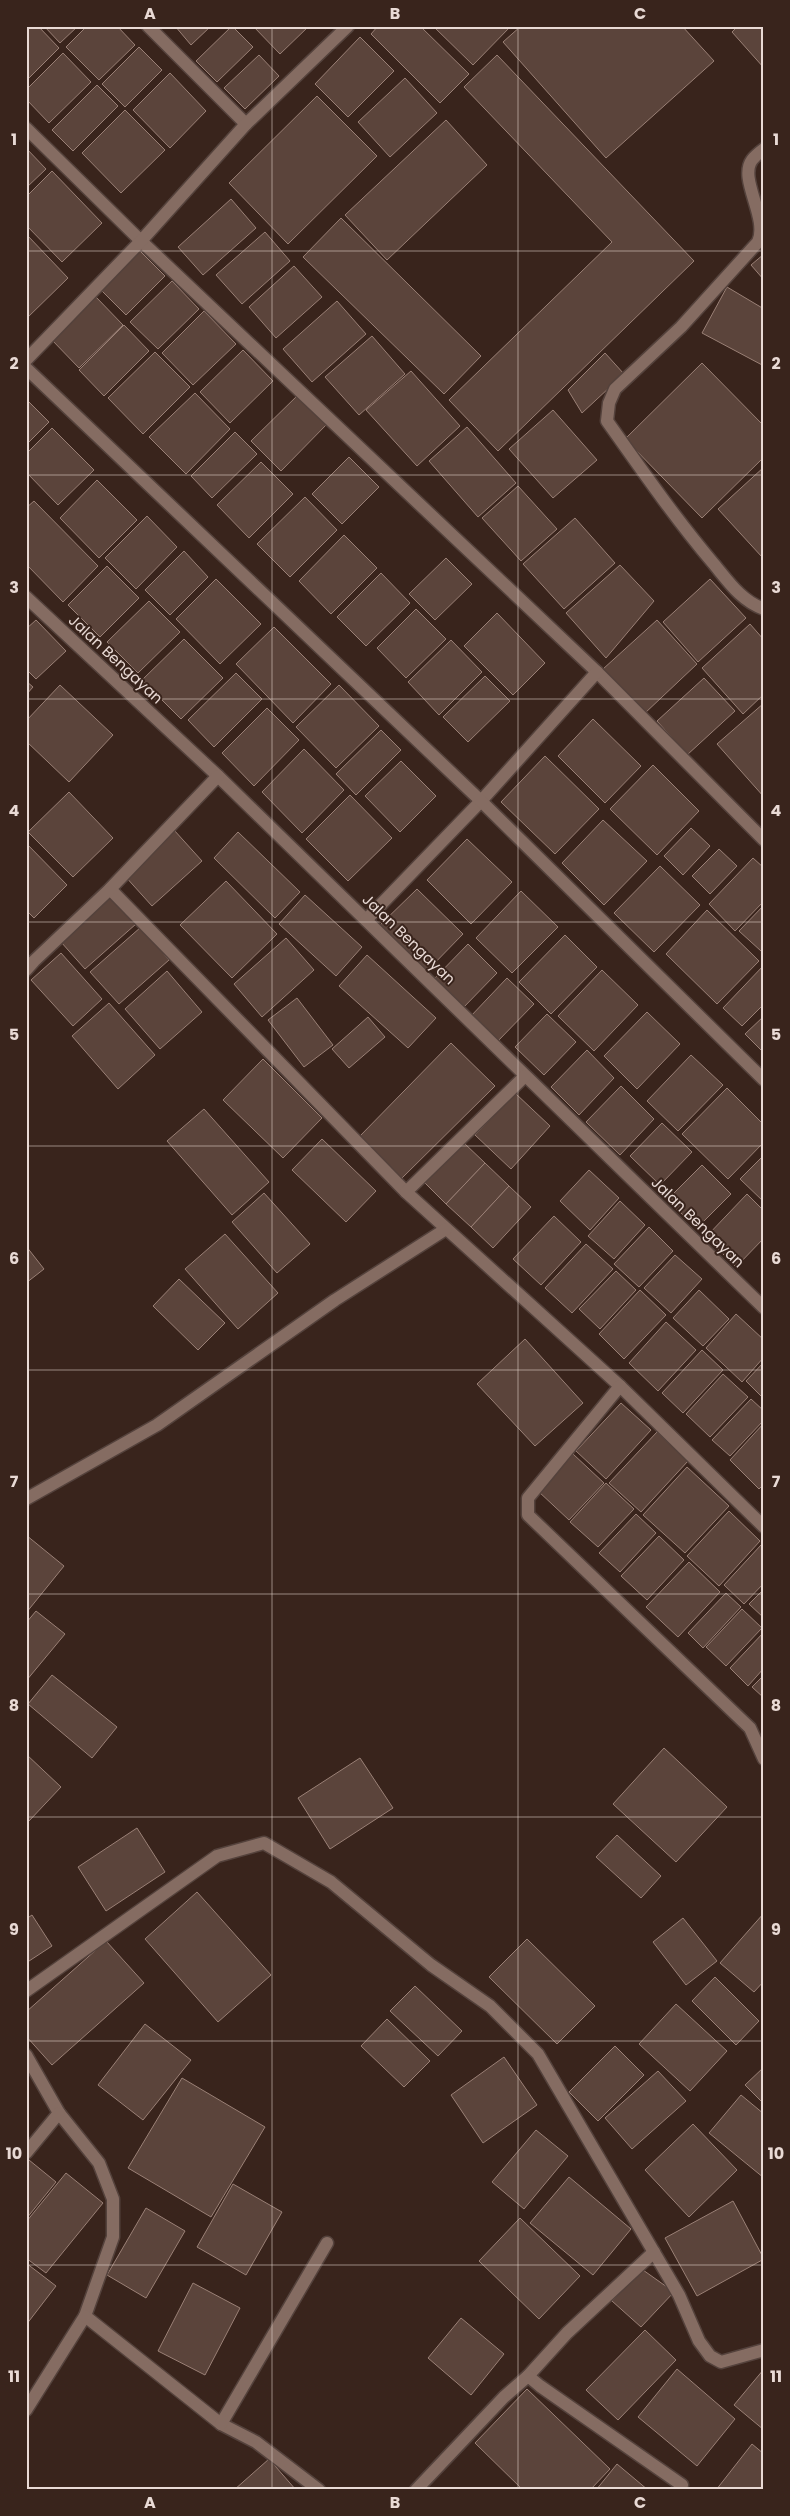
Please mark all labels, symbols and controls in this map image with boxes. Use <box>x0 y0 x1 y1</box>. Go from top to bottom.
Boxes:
text: A <box>144 2 156 25</box>
text: B <box>390 2 400 25</box>
text: C <box>634 2 646 25</box>
text: 1 <box>11 128 17 151</box>
text: 1 <box>773 128 779 151</box>
text: 2 <box>9 352 19 375</box>
text: 2 <box>771 352 781 375</box>
text: 3 <box>9 576 19 599</box>
text: 3 <box>771 576 781 599</box>
street label: Jalan Bengayan <box>64 610 168 708</box>
text: 4 <box>9 799 20 822</box>
text: 4 <box>771 799 782 822</box>
street label: Jalan Bengayan <box>358 889 460 989</box>
text: 5 <box>9 1023 19 1046</box>
text: 5 <box>771 1023 781 1046</box>
street label: Jalan Bengayan <box>647 1172 749 1272</box>
text: 6 <box>9 1247 19 1270</box>
text: 6 <box>771 1247 781 1270</box>
text: 7 <box>10 1470 19 1493</box>
text: 7 <box>772 1470 781 1493</box>
text: 8 <box>9 1694 19 1717</box>
text: 8 <box>771 1694 781 1717</box>
text: 9 <box>9 1918 19 1941</box>
text: 9 <box>771 1918 781 1941</box>
text: 10 <box>6 2142 22 2165</box>
text: 10 <box>768 2142 784 2165</box>
text: 11 <box>8 2365 20 2388</box>
text: 11 <box>770 2365 782 2388</box>
text: A <box>144 2491 156 2514</box>
text: B <box>390 2491 400 2514</box>
text: C <box>634 2491 646 2514</box>

